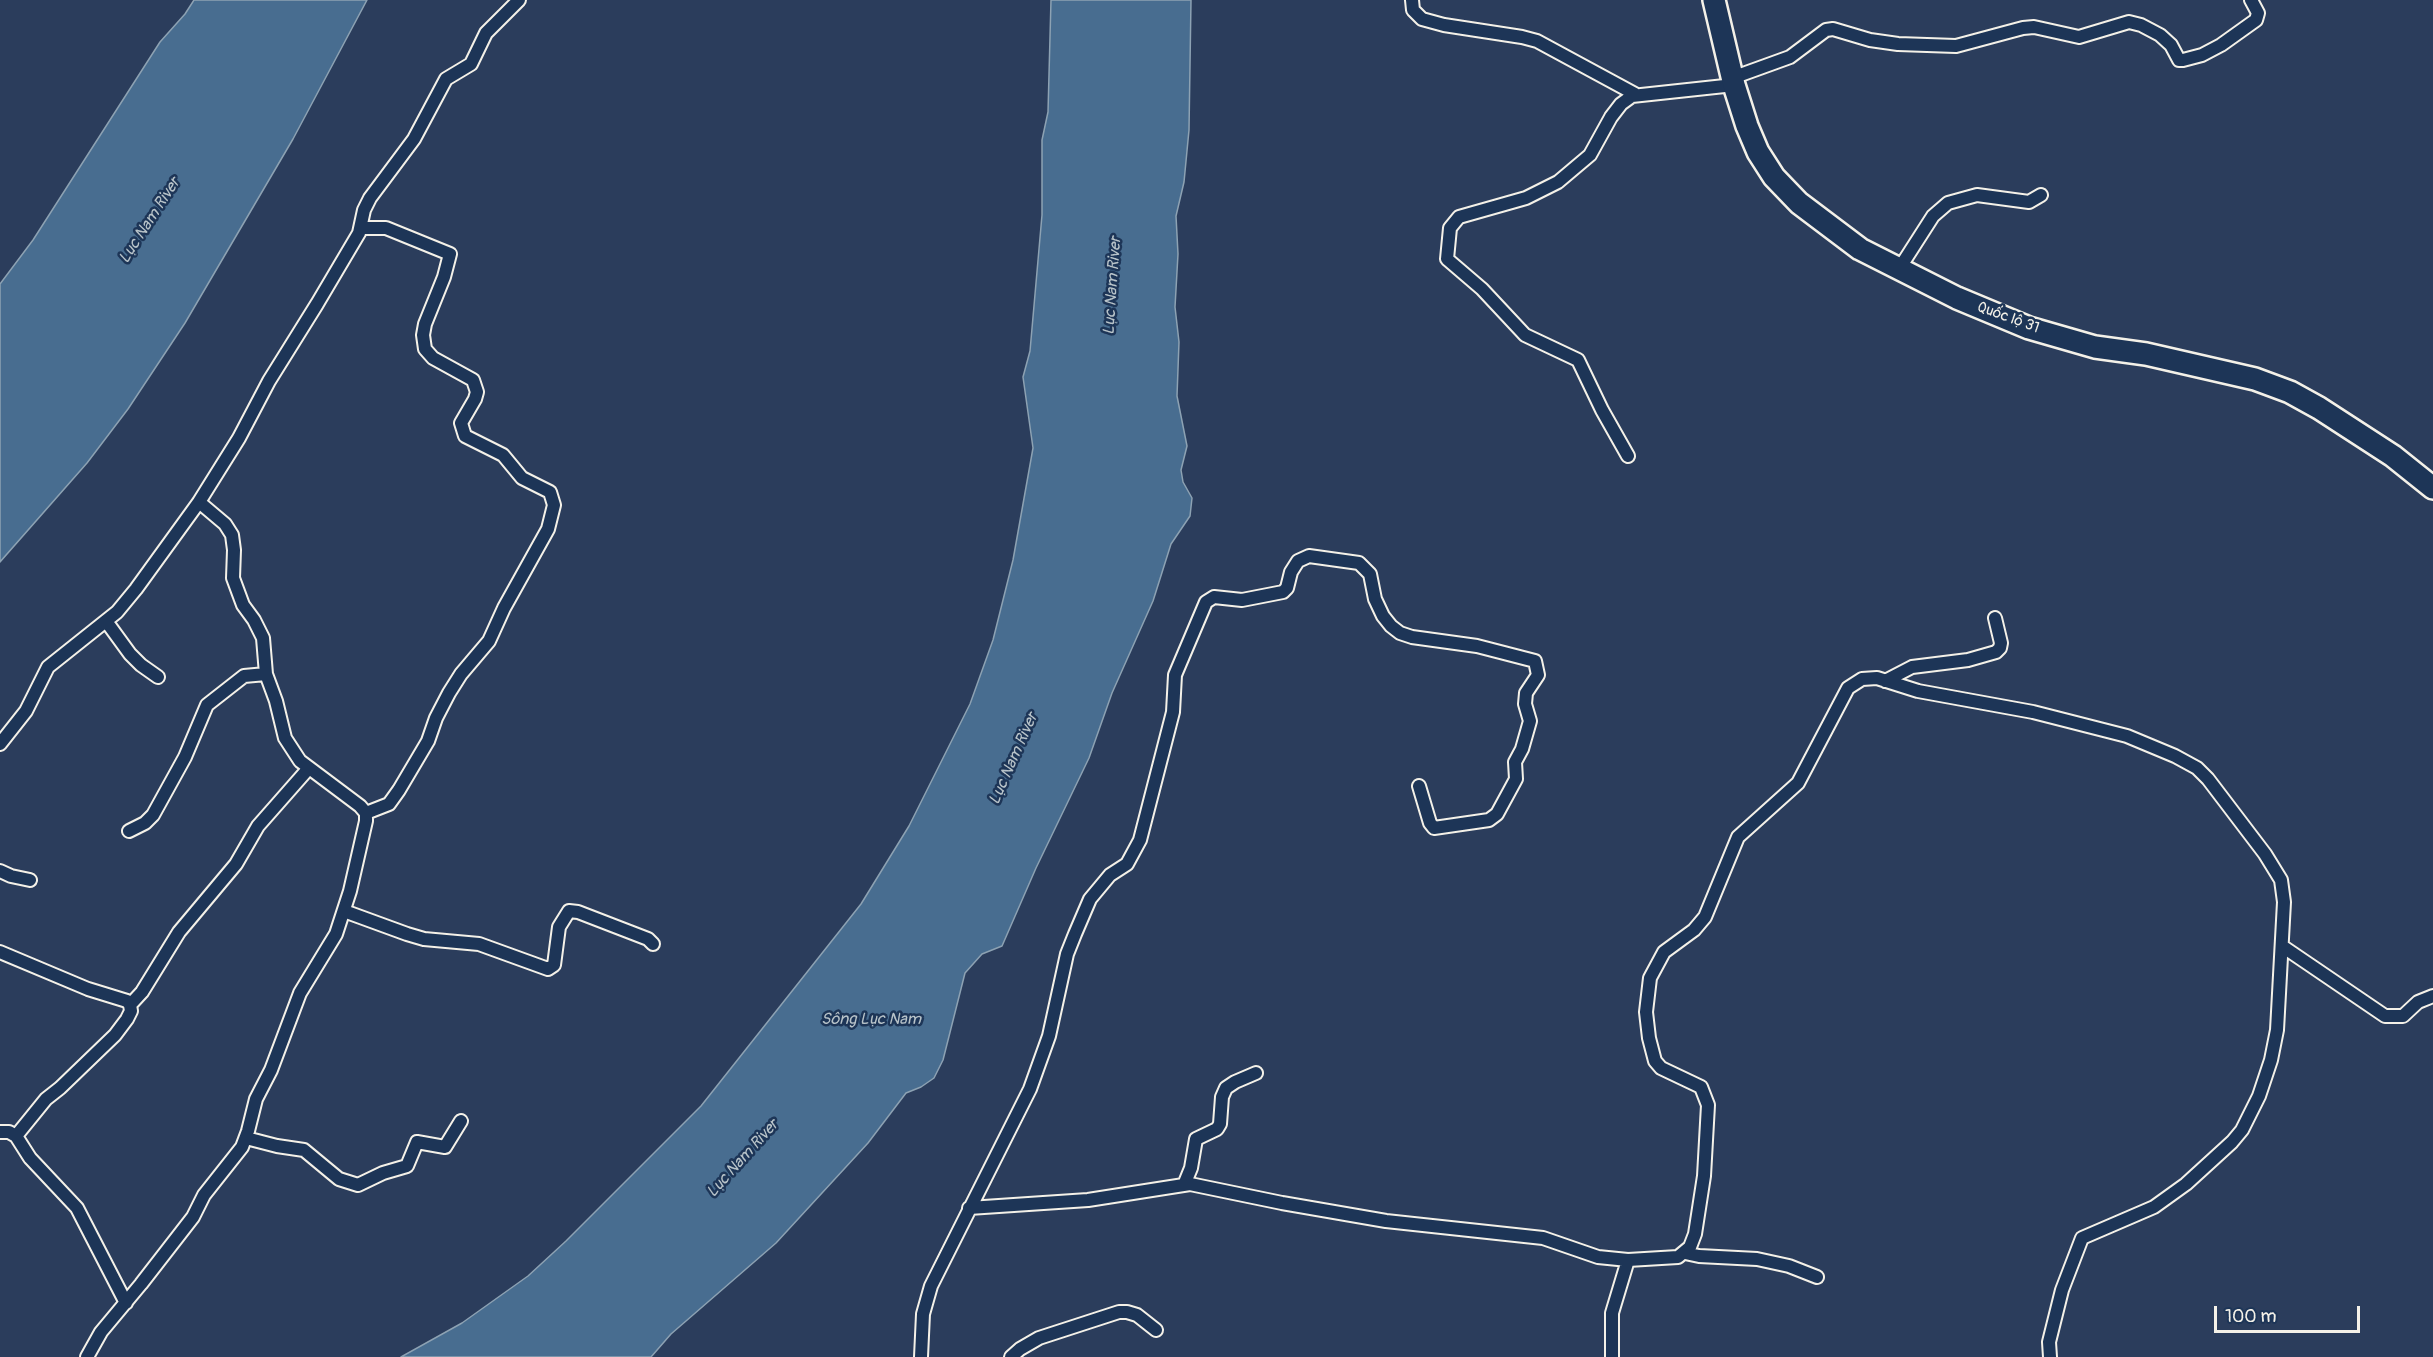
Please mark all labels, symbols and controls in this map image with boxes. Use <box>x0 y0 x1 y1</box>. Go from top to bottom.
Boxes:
water label: Lục Nam River <box>115 175 185 267</box>
water label: Lục Nam River <box>1100 236 1126 336</box>
street label: Quốc lộ 31 <box>1974 298 2042 338</box>
water label: Lục Nam River <box>985 710 1043 808</box>
water label: Sông Lục Nam <box>821 1010 921 1030</box>
water label: Lục Nam River <box>703 1116 783 1202</box>
scale bar <box>2217 1294 2362 1332</box>
text: 100 m <box>2225 1305 2277 1328</box>

